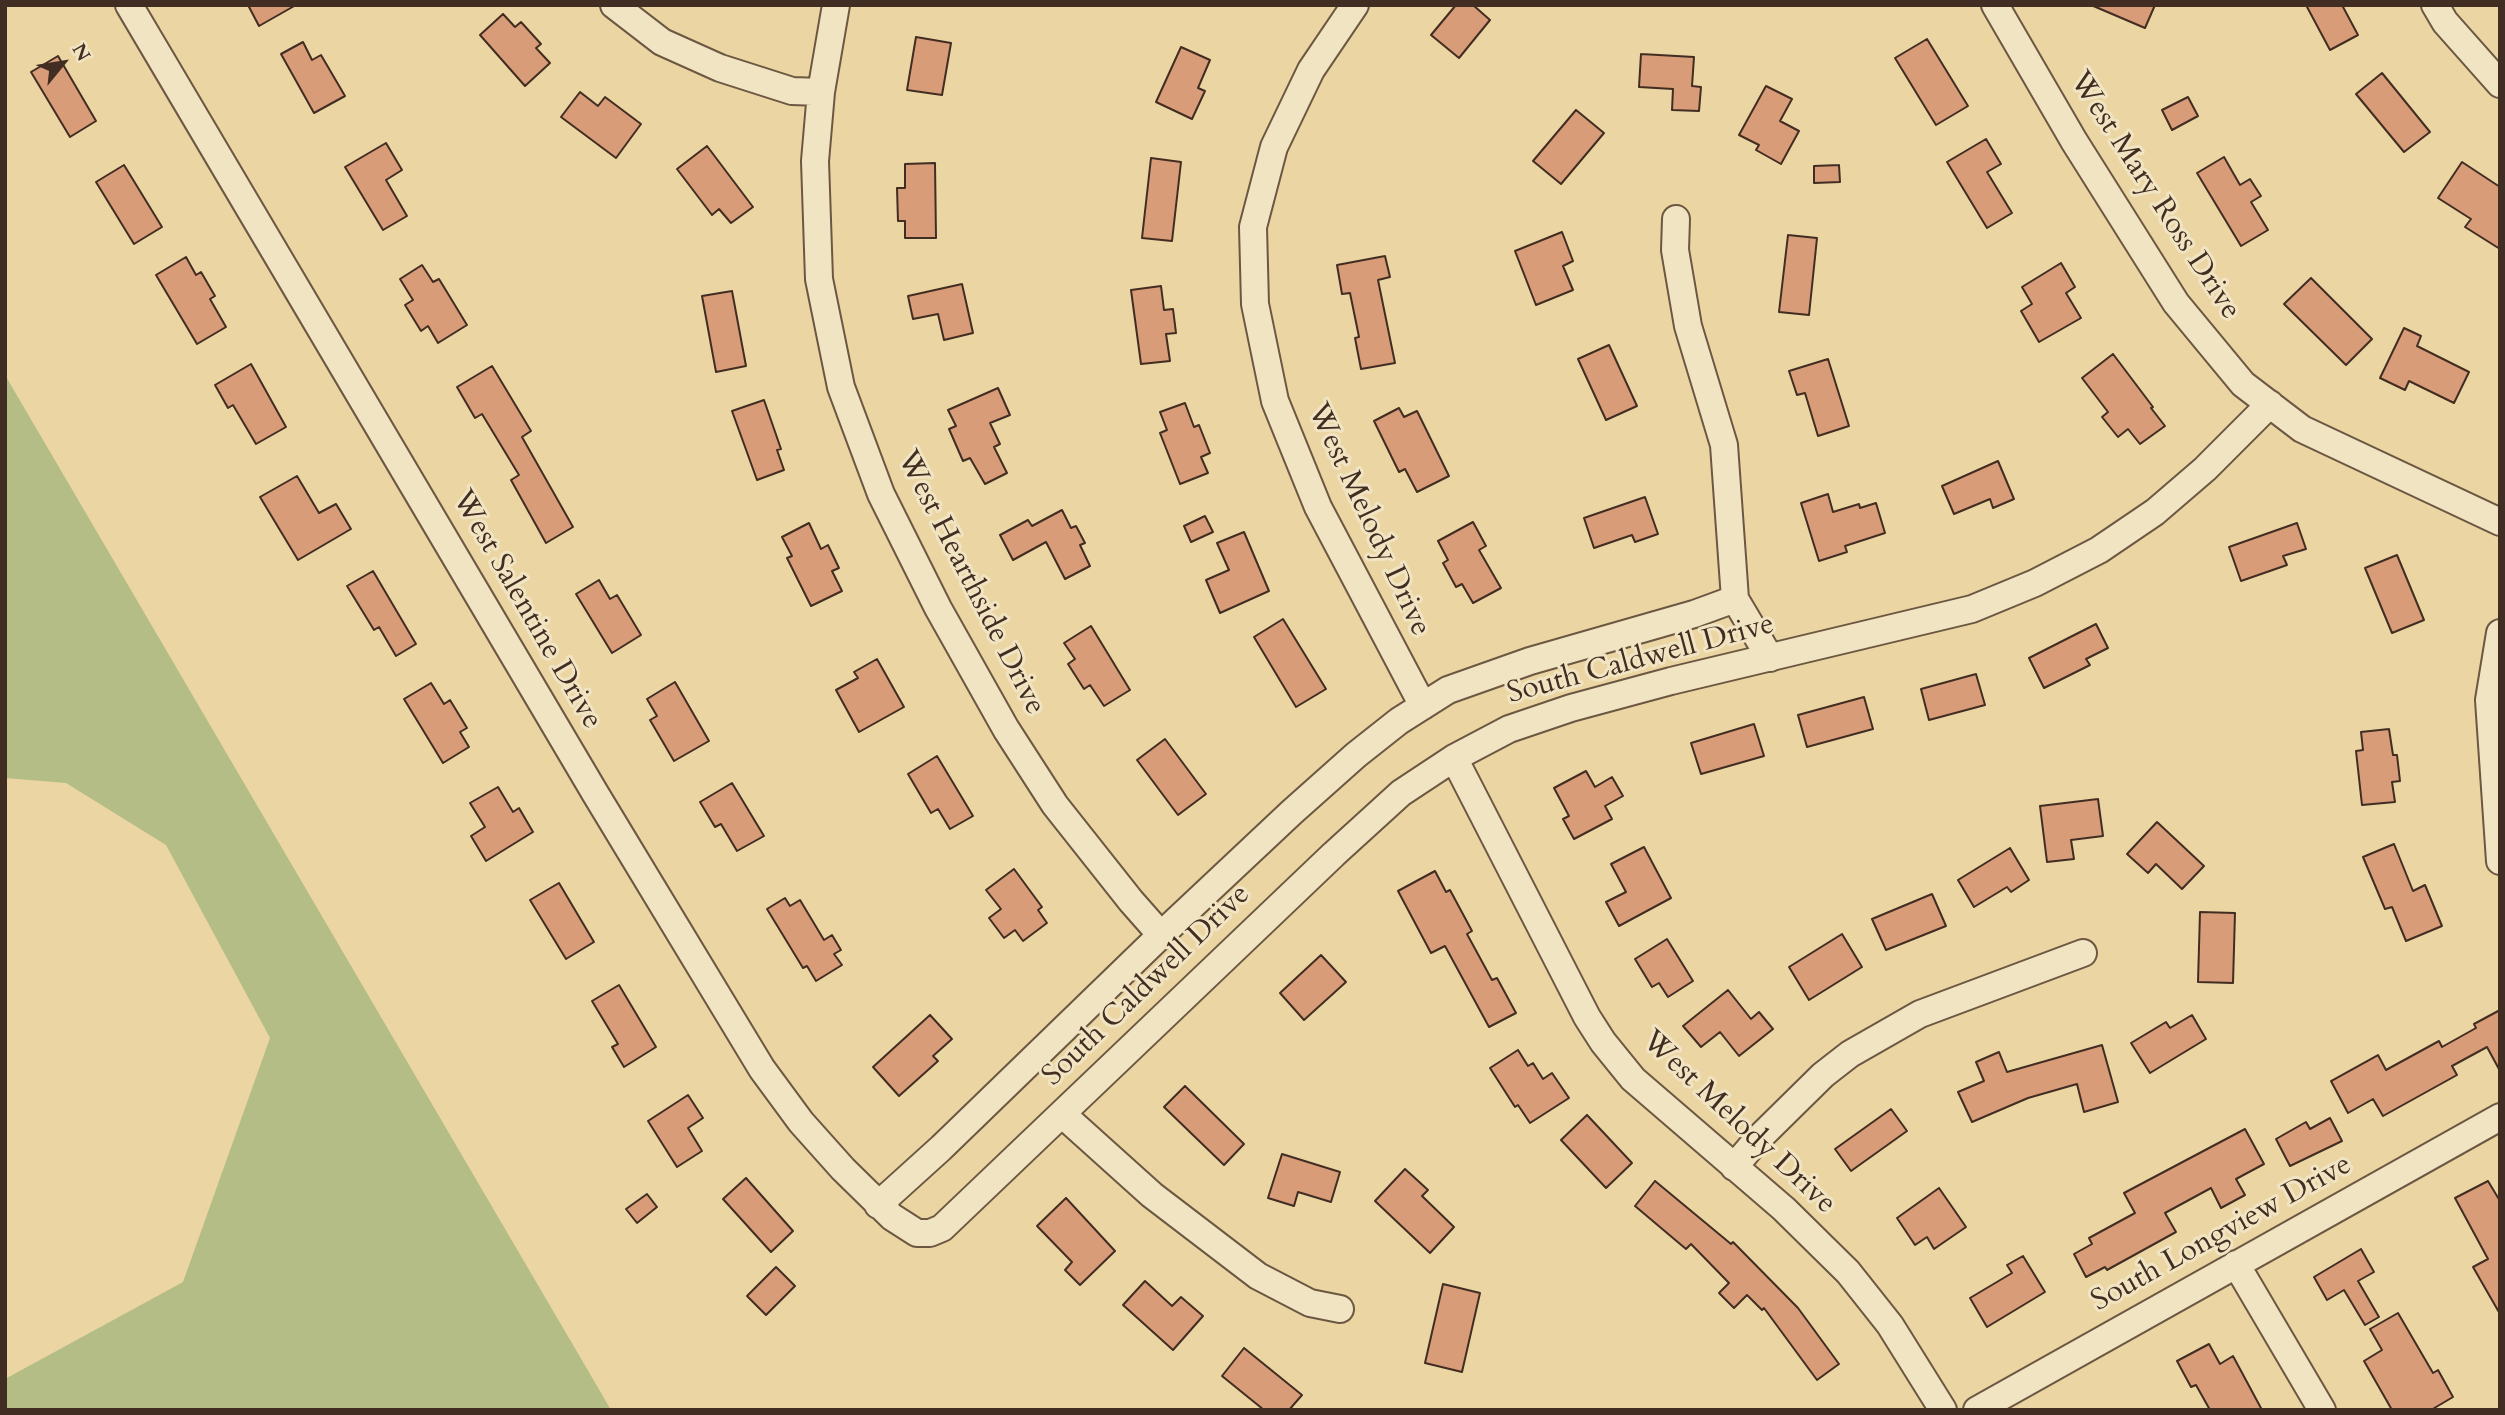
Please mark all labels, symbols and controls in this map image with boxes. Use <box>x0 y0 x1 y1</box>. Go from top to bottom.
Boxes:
north arrow <box>28 28 98 98</box>
text: N <box>66 39 97 66</box>
street label: West Mary Ross Drive <box>2060 65 2248 327</box>
street label: West Melody Drive <box>1298 398 1438 642</box>
street label: West Hearthside Drive <box>888 445 1052 721</box>
street label: West Salentine Drive <box>443 484 609 736</box>
street label: South Caldwell Drive <box>1504 607 1778 713</box>
street label: South Caldwell Drive <box>1036 878 1258 1094</box>
street label: West Melody Drive <box>1633 1024 1843 1222</box>
street label: South Longview Drive <box>2086 1148 2358 1320</box>

